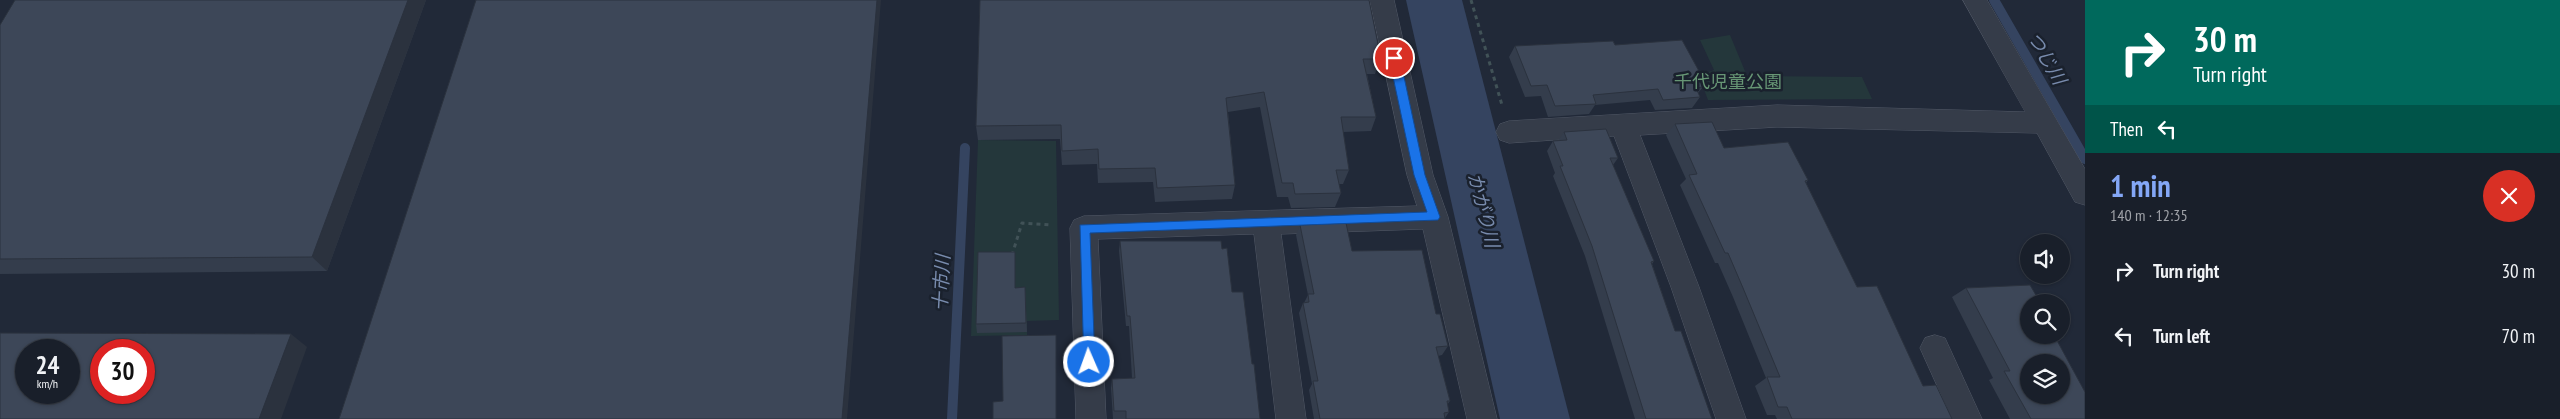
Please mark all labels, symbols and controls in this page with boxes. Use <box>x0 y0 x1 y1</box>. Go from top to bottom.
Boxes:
text: 30 m <box>2193 16 2257 62</box>
icon: right <box>2110 20 2175 85</box>
water label: つじ川 <box>2022 27 2073 90</box>
pin <box>1373 37 1415 79</box>
icon: arrive <box>1380 44 1408 72</box>
text: Turn right <box>2193 60 2267 88</box>
park label: 千代児童公園 <box>1674 70 1782 93</box>
icon: left <box>2153 115 2181 143</box>
text: Then <box>2110 117 2143 141</box>
text: 1 min <box>2110 166 2171 205</box>
water label: かがり川 <box>1463 170 1505 252</box>
button: close <box>2483 170 2535 222</box>
text: 140 m · 12:35 <box>2110 205 2188 225</box>
map controls <box>2020 234 2070 404</box>
button: sound <box>2020 234 2070 284</box>
water label: 十市川 <box>928 252 955 312</box>
icon: right <box>2110 257 2138 285</box>
text: Turn right <box>2153 259 2219 283</box>
text: 30 m <box>2502 259 2535 283</box>
button: search <box>2020 294 2070 344</box>
icon: left <box>2110 322 2138 350</box>
text: Turn left <box>2153 324 2210 348</box>
text: 70 m <box>2502 324 2535 348</box>
position arrow <box>1062 335 1114 387</box>
speed limit sign: 30 <box>90 339 155 404</box>
text: 24 <box>36 349 59 381</box>
button: layers <box>2020 354 2070 404</box>
text: km/h <box>37 376 58 391</box>

